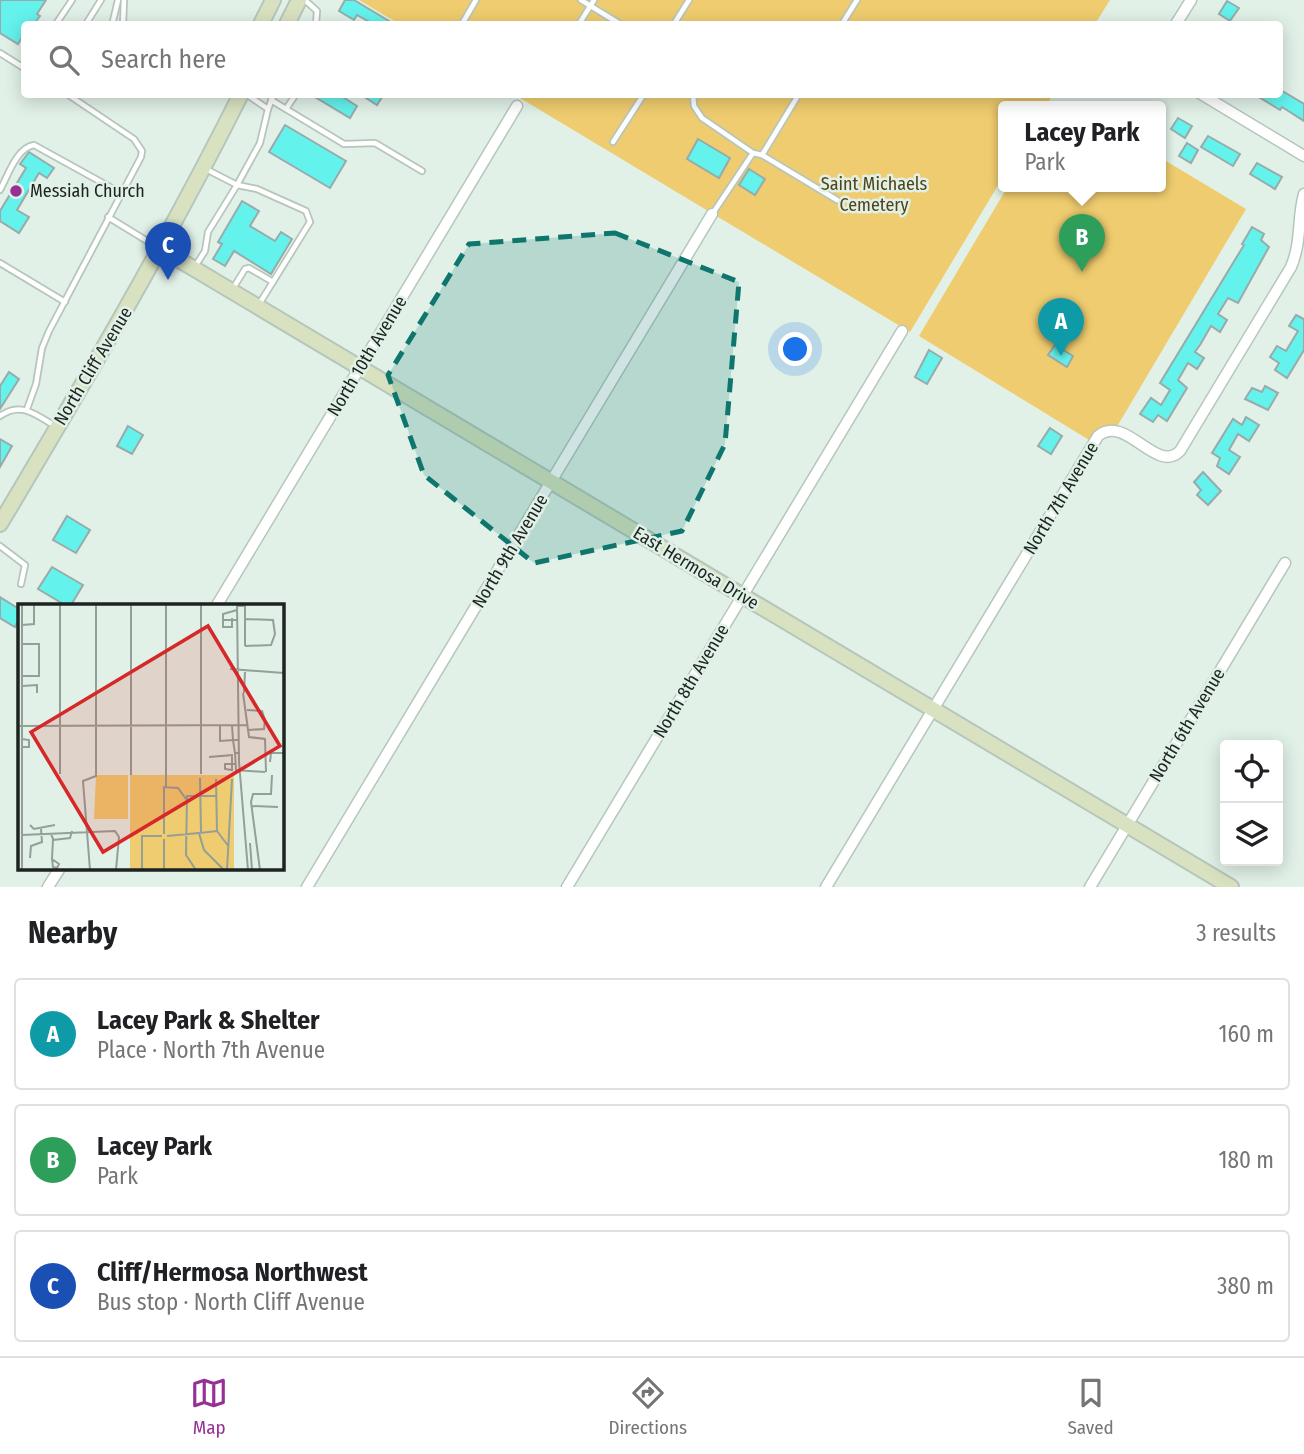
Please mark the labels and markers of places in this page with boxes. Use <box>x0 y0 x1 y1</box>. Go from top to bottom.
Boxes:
place label: Messiah Church <box>30 180 145 202</box>
marker: Messiah Church <box>8 183 24 199</box>
pin: B <box>1059 214 1105 272</box>
pin: C <box>145 222 191 280</box>
pin: A <box>1038 298 1084 356</box>

